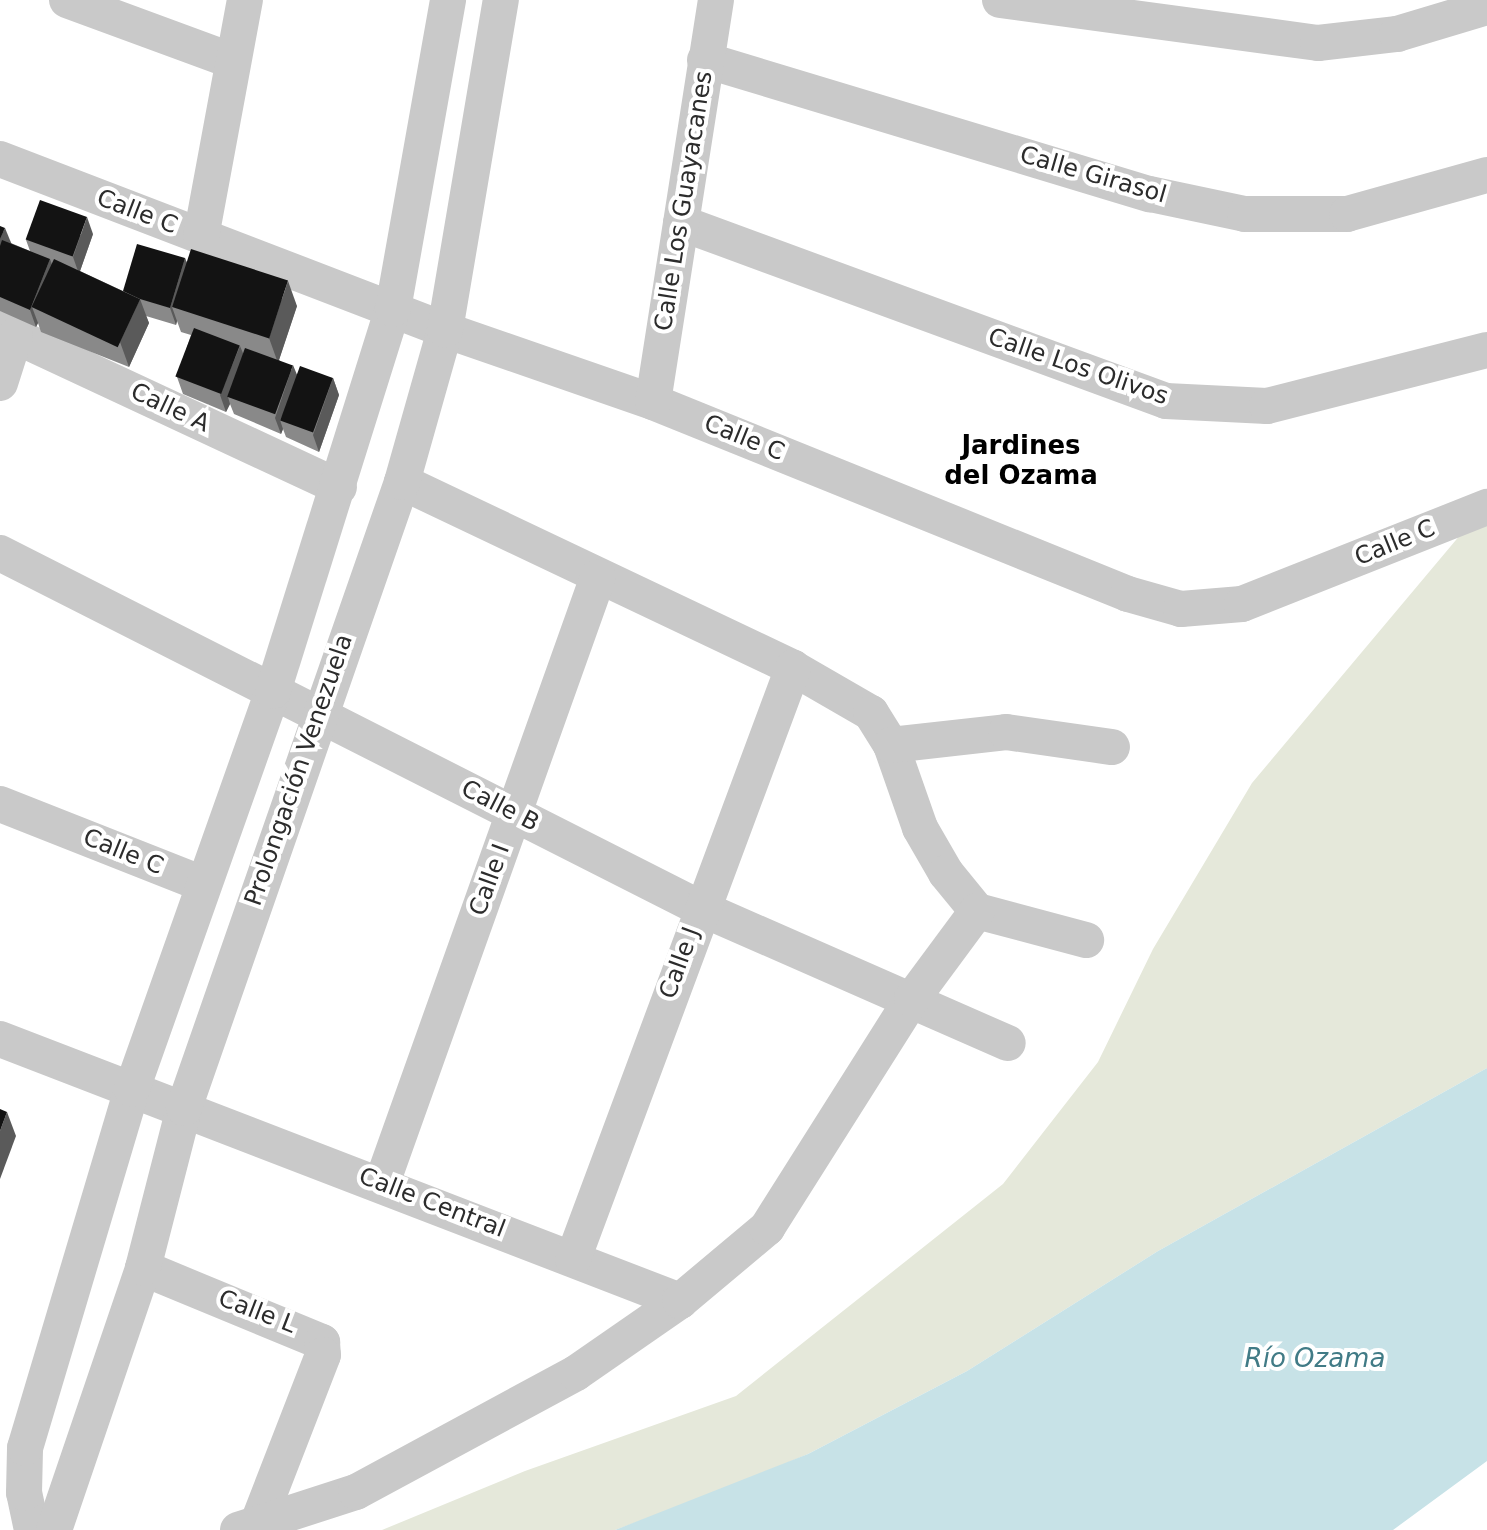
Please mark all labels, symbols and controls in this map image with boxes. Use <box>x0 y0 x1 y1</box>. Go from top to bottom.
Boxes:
street label: Calle Los Guayacanes <box>649 69 719 333</box>
street label: Calle Girasol <box>1017 140 1169 210</box>
street label: Calle C <box>93 184 181 240</box>
street label: Calle Los Olivos <box>984 323 1172 411</box>
street label: Calle A <box>126 377 214 439</box>
street label: Calle C <box>700 409 788 467</box>
district label: Jardines del Ozama <box>944 430 1098 492</box>
street label: Calle C <box>1351 514 1439 572</box>
street label: Prolongación Venezuela <box>239 630 359 910</box>
street label: Calle B <box>456 774 544 838</box>
street label: Calle C <box>79 823 167 881</box>
street label: Calle I <box>464 840 516 920</box>
street label: Calle J <box>654 923 706 1003</box>
street label: Calle Central <box>355 1162 509 1244</box>
street label: Calle L <box>214 1284 300 1340</box>
water label: Río Ozama <box>1245 1343 1385 1375</box>

